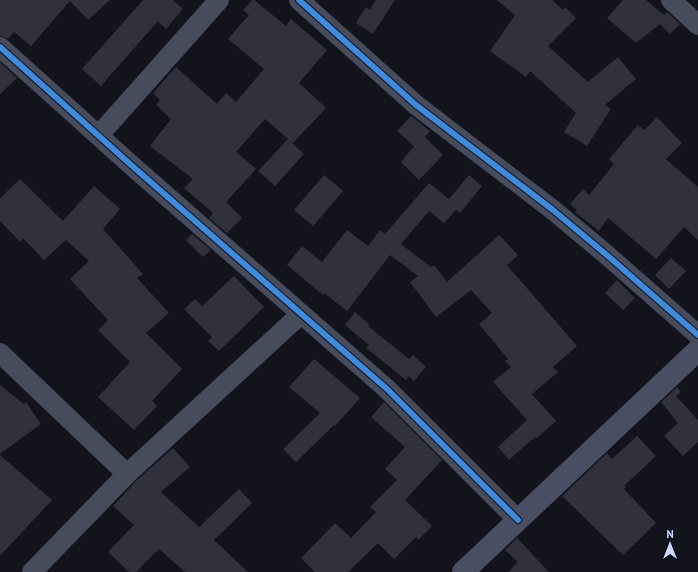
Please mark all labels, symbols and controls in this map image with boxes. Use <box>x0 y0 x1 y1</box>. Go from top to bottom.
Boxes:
north arrow <box>650 524 690 564</box>
text: N <box>666 527 674 541</box>

